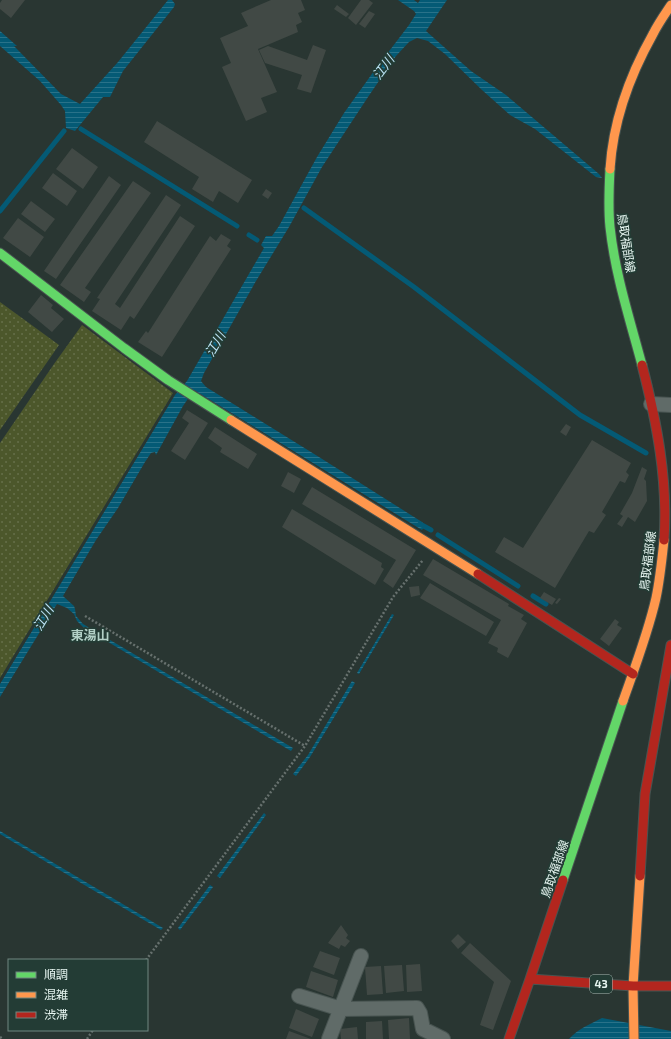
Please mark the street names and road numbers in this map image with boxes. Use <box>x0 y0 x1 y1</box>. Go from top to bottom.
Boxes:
street label: 鳥取福部線 <box>615 212 639 274</box>
street label: 鳥取福部線 <box>636 530 658 592</box>
street label: 鳥取福部線 <box>538 838 570 899</box>
road number: 43 <box>590 975 612 993</box>

